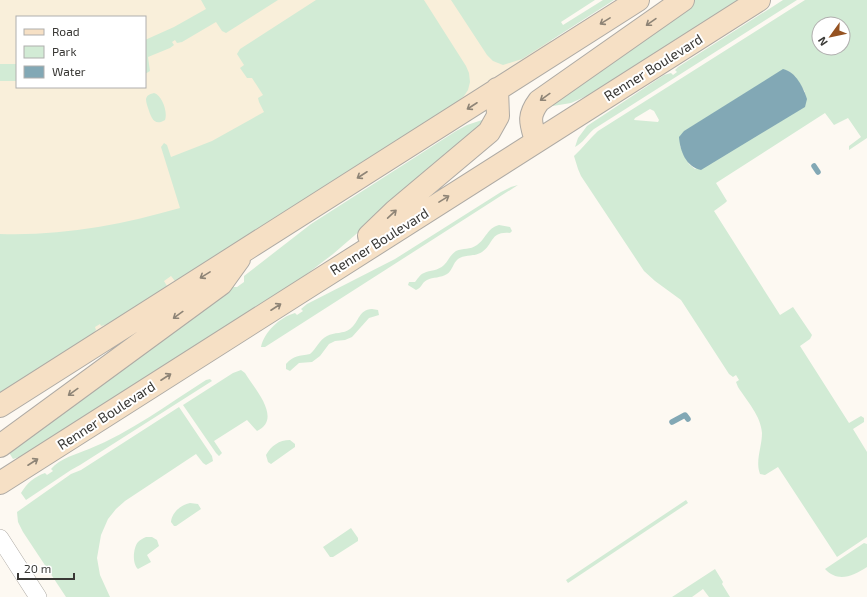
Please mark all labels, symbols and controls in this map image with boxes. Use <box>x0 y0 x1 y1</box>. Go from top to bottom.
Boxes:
legend <box>16 16 146 88</box>
north arrow <box>811 16 851 56</box>
one-way arrow <box>599 17 611 25</box>
one-way arrow <box>646 18 657 26</box>
text: Road <box>52 24 80 38</box>
street label: Renner Boulevard <box>601 30 705 104</box>
text: N <box>815 35 830 49</box>
text: Park <box>52 44 77 58</box>
text: Water <box>52 64 86 78</box>
one-way arrow <box>539 93 550 101</box>
one-way arrow <box>466 102 478 110</box>
one-way arrow <box>356 172 368 180</box>
one-way arrow <box>438 195 450 203</box>
street label: Renner Boulevard <box>327 204 431 278</box>
one-way arrow <box>387 209 397 219</box>
one-way arrow <box>200 271 211 280</box>
one-way arrow <box>270 302 282 310</box>
one-way arrow <box>173 311 184 320</box>
one-way arrow <box>160 372 172 380</box>
street label: Renner Boulevard <box>54 377 158 453</box>
one-way arrow <box>68 388 79 397</box>
one-way arrow <box>27 457 39 465</box>
scale bar <box>18 555 74 581</box>
text: 20 m <box>24 561 51 575</box>

